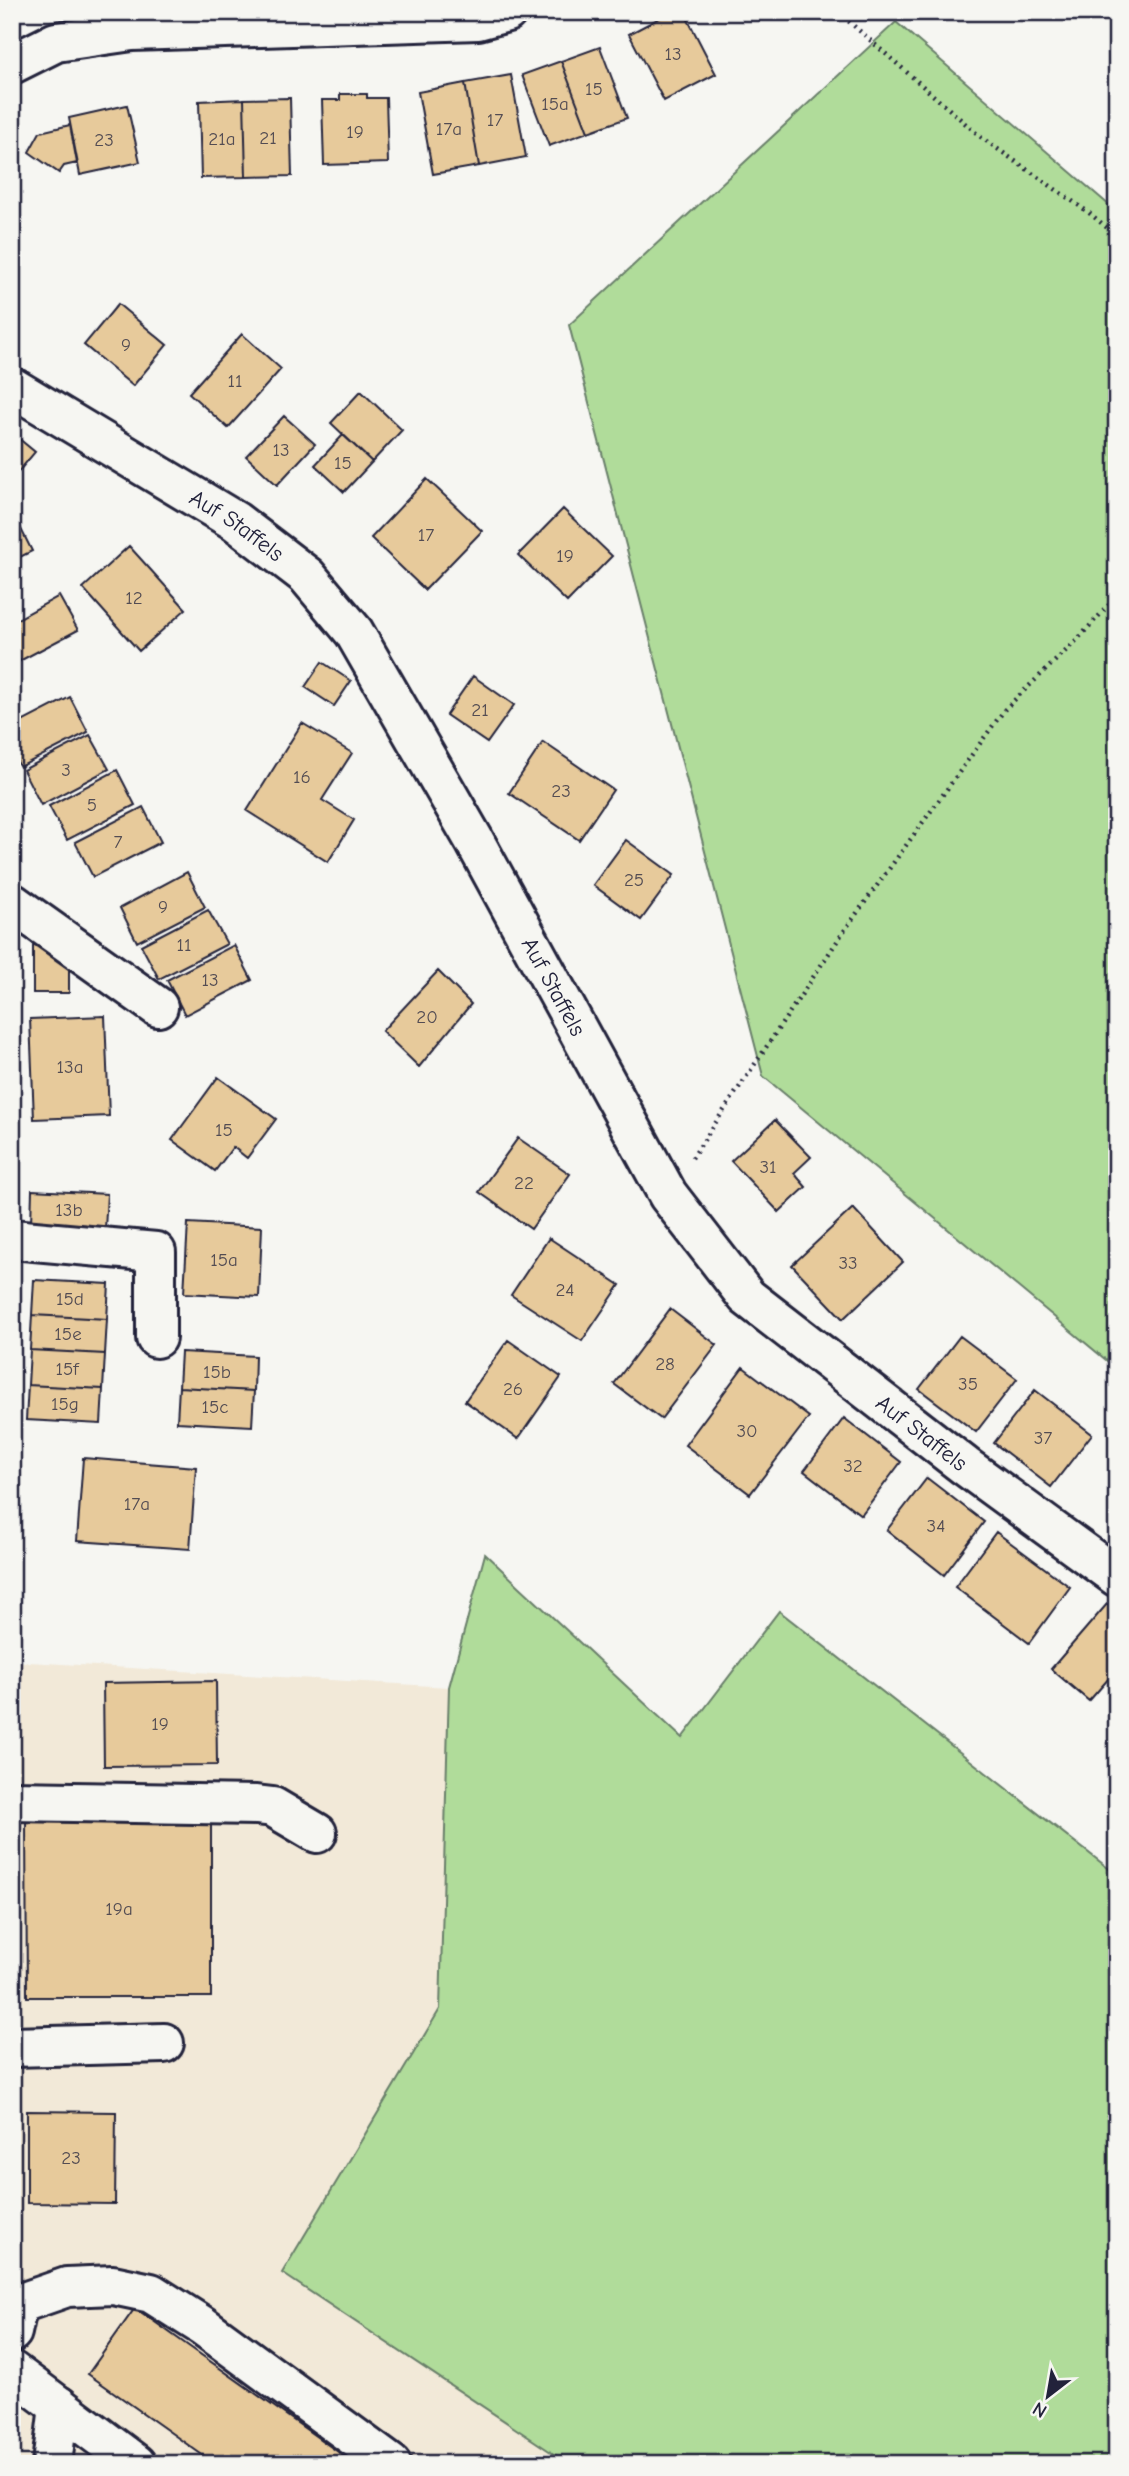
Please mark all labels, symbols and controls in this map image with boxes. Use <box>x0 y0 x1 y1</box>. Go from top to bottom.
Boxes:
house number: 13 <box>664 43 682 65</box>
house number: 15 <box>585 78 603 100</box>
house number: 15a <box>541 93 569 115</box>
house number: 17 <box>487 109 503 131</box>
house number: 17a <box>436 118 462 140</box>
house number: 19 <box>346 121 364 143</box>
house number: 21 <box>259 127 277 149</box>
house number: 21a <box>208 128 236 150</box>
house number: 23 <box>94 129 114 151</box>
house number: 9 <box>121 334 131 356</box>
house number: 11 <box>227 370 243 392</box>
house number: 13 <box>272 439 290 461</box>
house number: 15 <box>334 452 352 474</box>
street label: Auf Staffels <box>185 484 289 567</box>
house number: 17 <box>418 524 434 546</box>
house number: 19 <box>556 545 574 567</box>
house number: 12 <box>125 587 143 609</box>
house number: 21 <box>471 699 489 721</box>
house number: 3 <box>61 759 71 781</box>
house number: 16 <box>293 766 311 788</box>
house number: 23 <box>551 780 571 802</box>
house number: 5 <box>87 794 97 816</box>
house number: 7 <box>114 831 123 853</box>
house number: 25 <box>624 869 644 891</box>
house number: 9 <box>158 896 168 918</box>
street label: Auf Staffels <box>516 933 592 1041</box>
house number: 11 <box>176 934 192 956</box>
house number: 13 <box>201 969 219 991</box>
house number: 20 <box>416 1006 438 1028</box>
house number: 13a <box>57 1056 83 1078</box>
house number: 15 <box>215 1119 233 1141</box>
house number: 31 <box>759 1156 777 1178</box>
house number: 22 <box>514 1172 534 1194</box>
house number: 13b <box>55 1199 83 1221</box>
house number: 15a <box>210 1249 238 1271</box>
house number: 33 <box>838 1252 858 1274</box>
house number: 24 <box>555 1279 575 1301</box>
house number: 15d <box>56 1288 84 1310</box>
house number: 15e <box>54 1323 82 1345</box>
house number: 28 <box>655 1353 675 1375</box>
house number: 15f <box>55 1358 80 1380</box>
house number: 15b <box>203 1361 231 1383</box>
house number: 35 <box>958 1373 978 1395</box>
house number: 26 <box>503 1378 523 1400</box>
street label: Auf Staffels <box>871 1389 973 1477</box>
house number: 15g <box>51 1393 79 1415</box>
house number: 15c <box>202 1396 228 1418</box>
house number: 30 <box>736 1420 758 1442</box>
house number: 37 <box>1034 1427 1052 1449</box>
house number: 32 <box>843 1455 863 1477</box>
house number: 17a <box>124 1493 150 1515</box>
house number: 34 <box>927 1515 945 1537</box>
house number: 19 <box>151 1713 169 1735</box>
house number: 19a <box>105 1898 133 1920</box>
house number: 23 <box>61 2147 81 2169</box>
north arrow <box>1014 2360 1084 2430</box>
text: N <box>1029 2397 1051 2422</box>

